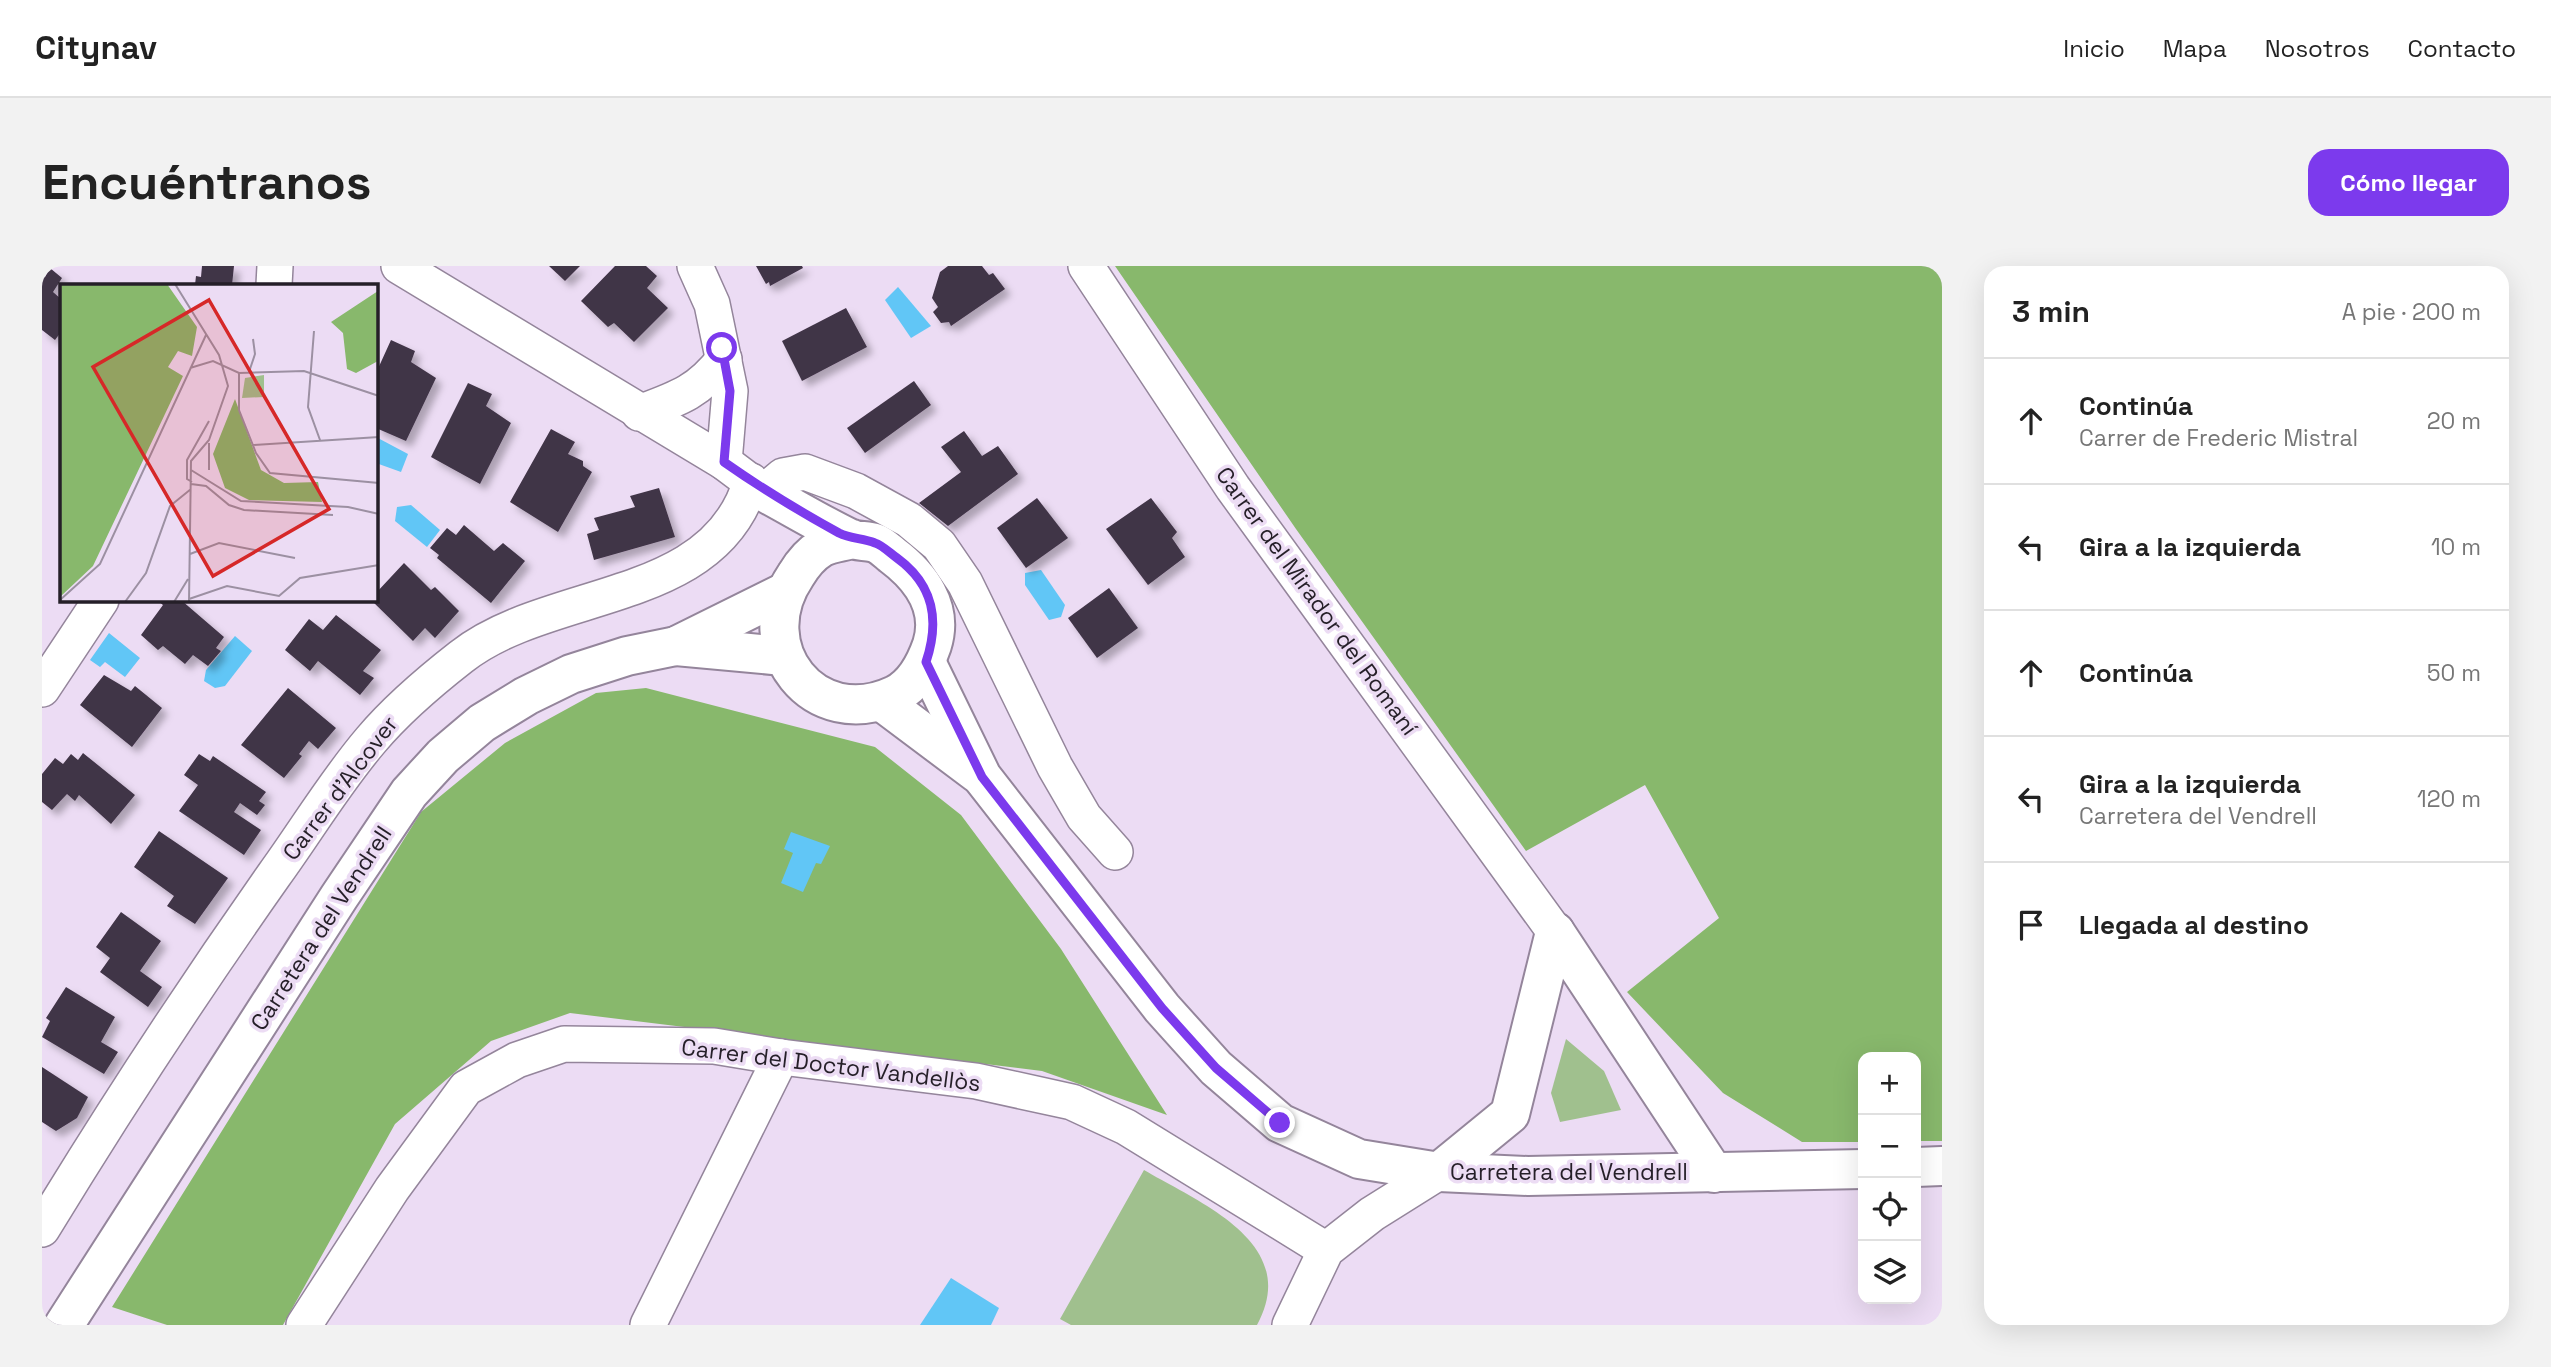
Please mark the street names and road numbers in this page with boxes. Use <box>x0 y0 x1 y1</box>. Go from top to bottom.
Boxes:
street label: Carrer del Mirador del Romaní <box>1209 461 1425 742</box>
street label: Carrer d'Alcover <box>276 710 404 866</box>
street label: Carretera del Vendrell <box>244 820 398 1036</box>
street label: Carrer del Doctor Vandellòs <box>680 1032 982 1098</box>
street label: Carretera del Vendrell <box>1450 1157 1688 1187</box>

